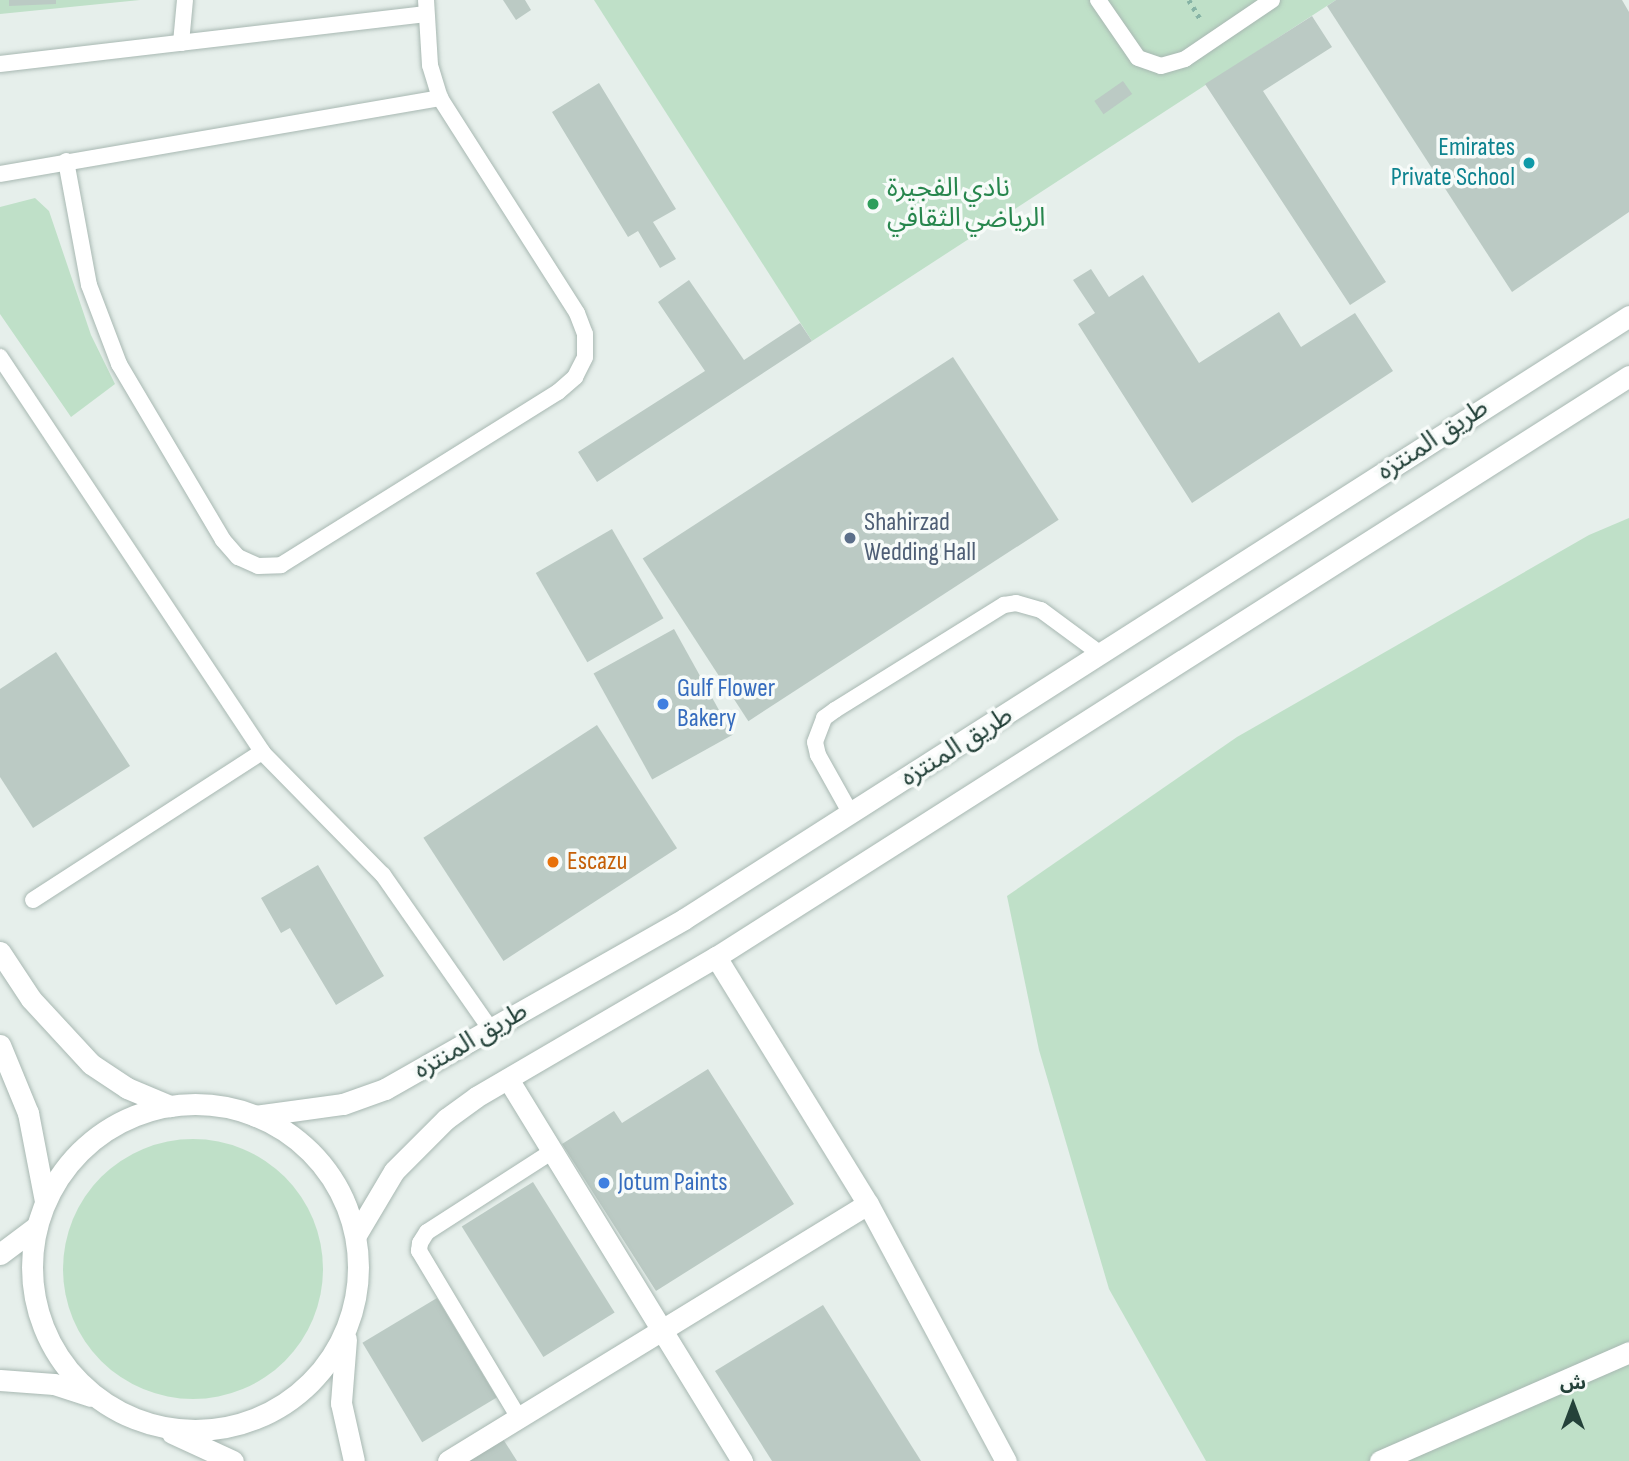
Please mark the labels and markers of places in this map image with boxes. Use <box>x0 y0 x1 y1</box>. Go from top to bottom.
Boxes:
place label: Emirates Private School <box>1391 132 1515 194</box>
marker: Emirates Private School <box>1521 155 1537 171</box>
place label: نادي الفجيرة الرياضي الثقافي <box>887 173 1045 234</box>
marker: نادي الفجيرة الرياضي الثقافي <box>865 196 881 212</box>
place label: Shahirzad Wedding Hall <box>864 507 976 568</box>
marker: Shahirzad Wedding Hall <box>842 530 858 546</box>
place label: Gulf Flower Bakery <box>677 673 775 734</box>
marker: Gulf Flower Bakery <box>655 696 671 712</box>
place label: Escazu <box>567 846 627 878</box>
marker: Escazu <box>545 854 561 870</box>
place label: Jotum Paints <box>618 1167 728 1199</box>
marker: Jotum Paints <box>596 1175 612 1191</box>

